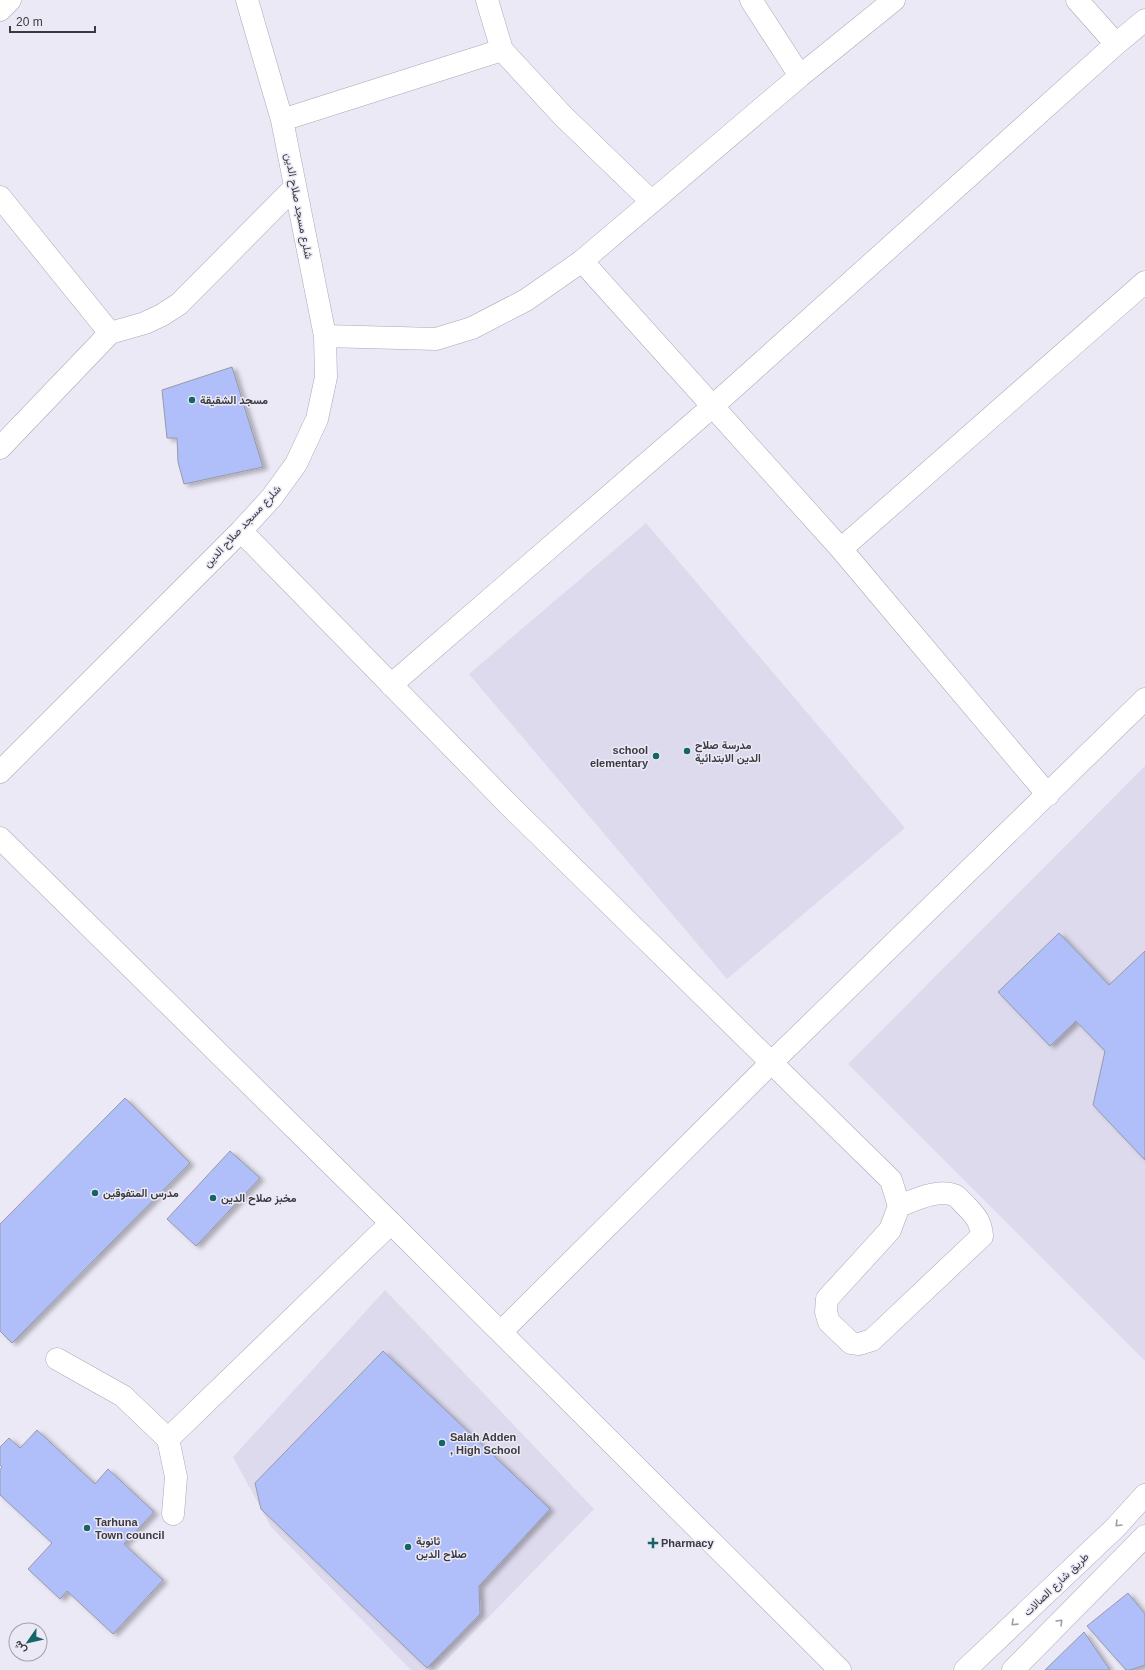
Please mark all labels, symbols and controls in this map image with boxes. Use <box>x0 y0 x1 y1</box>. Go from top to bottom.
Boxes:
scale bar <box>10 8 95 34</box>
text: 20 m <box>16 15 43 29</box>
street label: شلرع مسجد صلاح الدين <box>281 152 315 261</box>
place label: مسجد الشقيقة <box>200 394 268 407</box>
marker: مسجد الشقيقة <box>187 395 197 405</box>
street label: شلرع مسجد صلاح الدين <box>201 482 285 571</box>
place label: مدرسة صلاح الدين الابتدائية <box>695 739 761 765</box>
place label: school elementary <box>590 744 649 769</box>
marker: مدرسة صلاح الدين الابتدائية <box>682 746 692 756</box>
marker: school elementary <box>651 751 661 761</box>
place label: مدرس المتفوقين <box>103 1187 179 1200</box>
marker: مدرس المتفوقين <box>90 1188 100 1198</box>
place label: مخبز صلاح الدين <box>221 1192 296 1206</box>
marker: مخبز صلاح الدين <box>208 1193 218 1203</box>
place label: Salah Adden , High School <box>450 1431 520 1456</box>
marker: Salah Adden , High School <box>437 1438 447 1448</box>
place label: Tarhuna Town council <box>95 1516 164 1541</box>
one-way arrow <box>1115 1519 1123 1527</box>
marker: Tarhuna Town council <box>82 1523 92 1533</box>
place label: ثانوية صلاح الدين <box>416 1535 467 1562</box>
place label: Pharmacy <box>661 1537 714 1549</box>
marker: Pharmacy <box>648 1538 658 1548</box>
marker: ثانوية صلاح الدين <box>403 1542 413 1552</box>
street label: طريق شارع الصالات <box>1021 1550 1092 1619</box>
one-way arrow <box>1011 1619 1019 1626</box>
one-way arrow <box>1055 1619 1063 1627</box>
north arrow <box>8 1622 48 1662</box>
text: ش <box>11 1638 29 1656</box>

